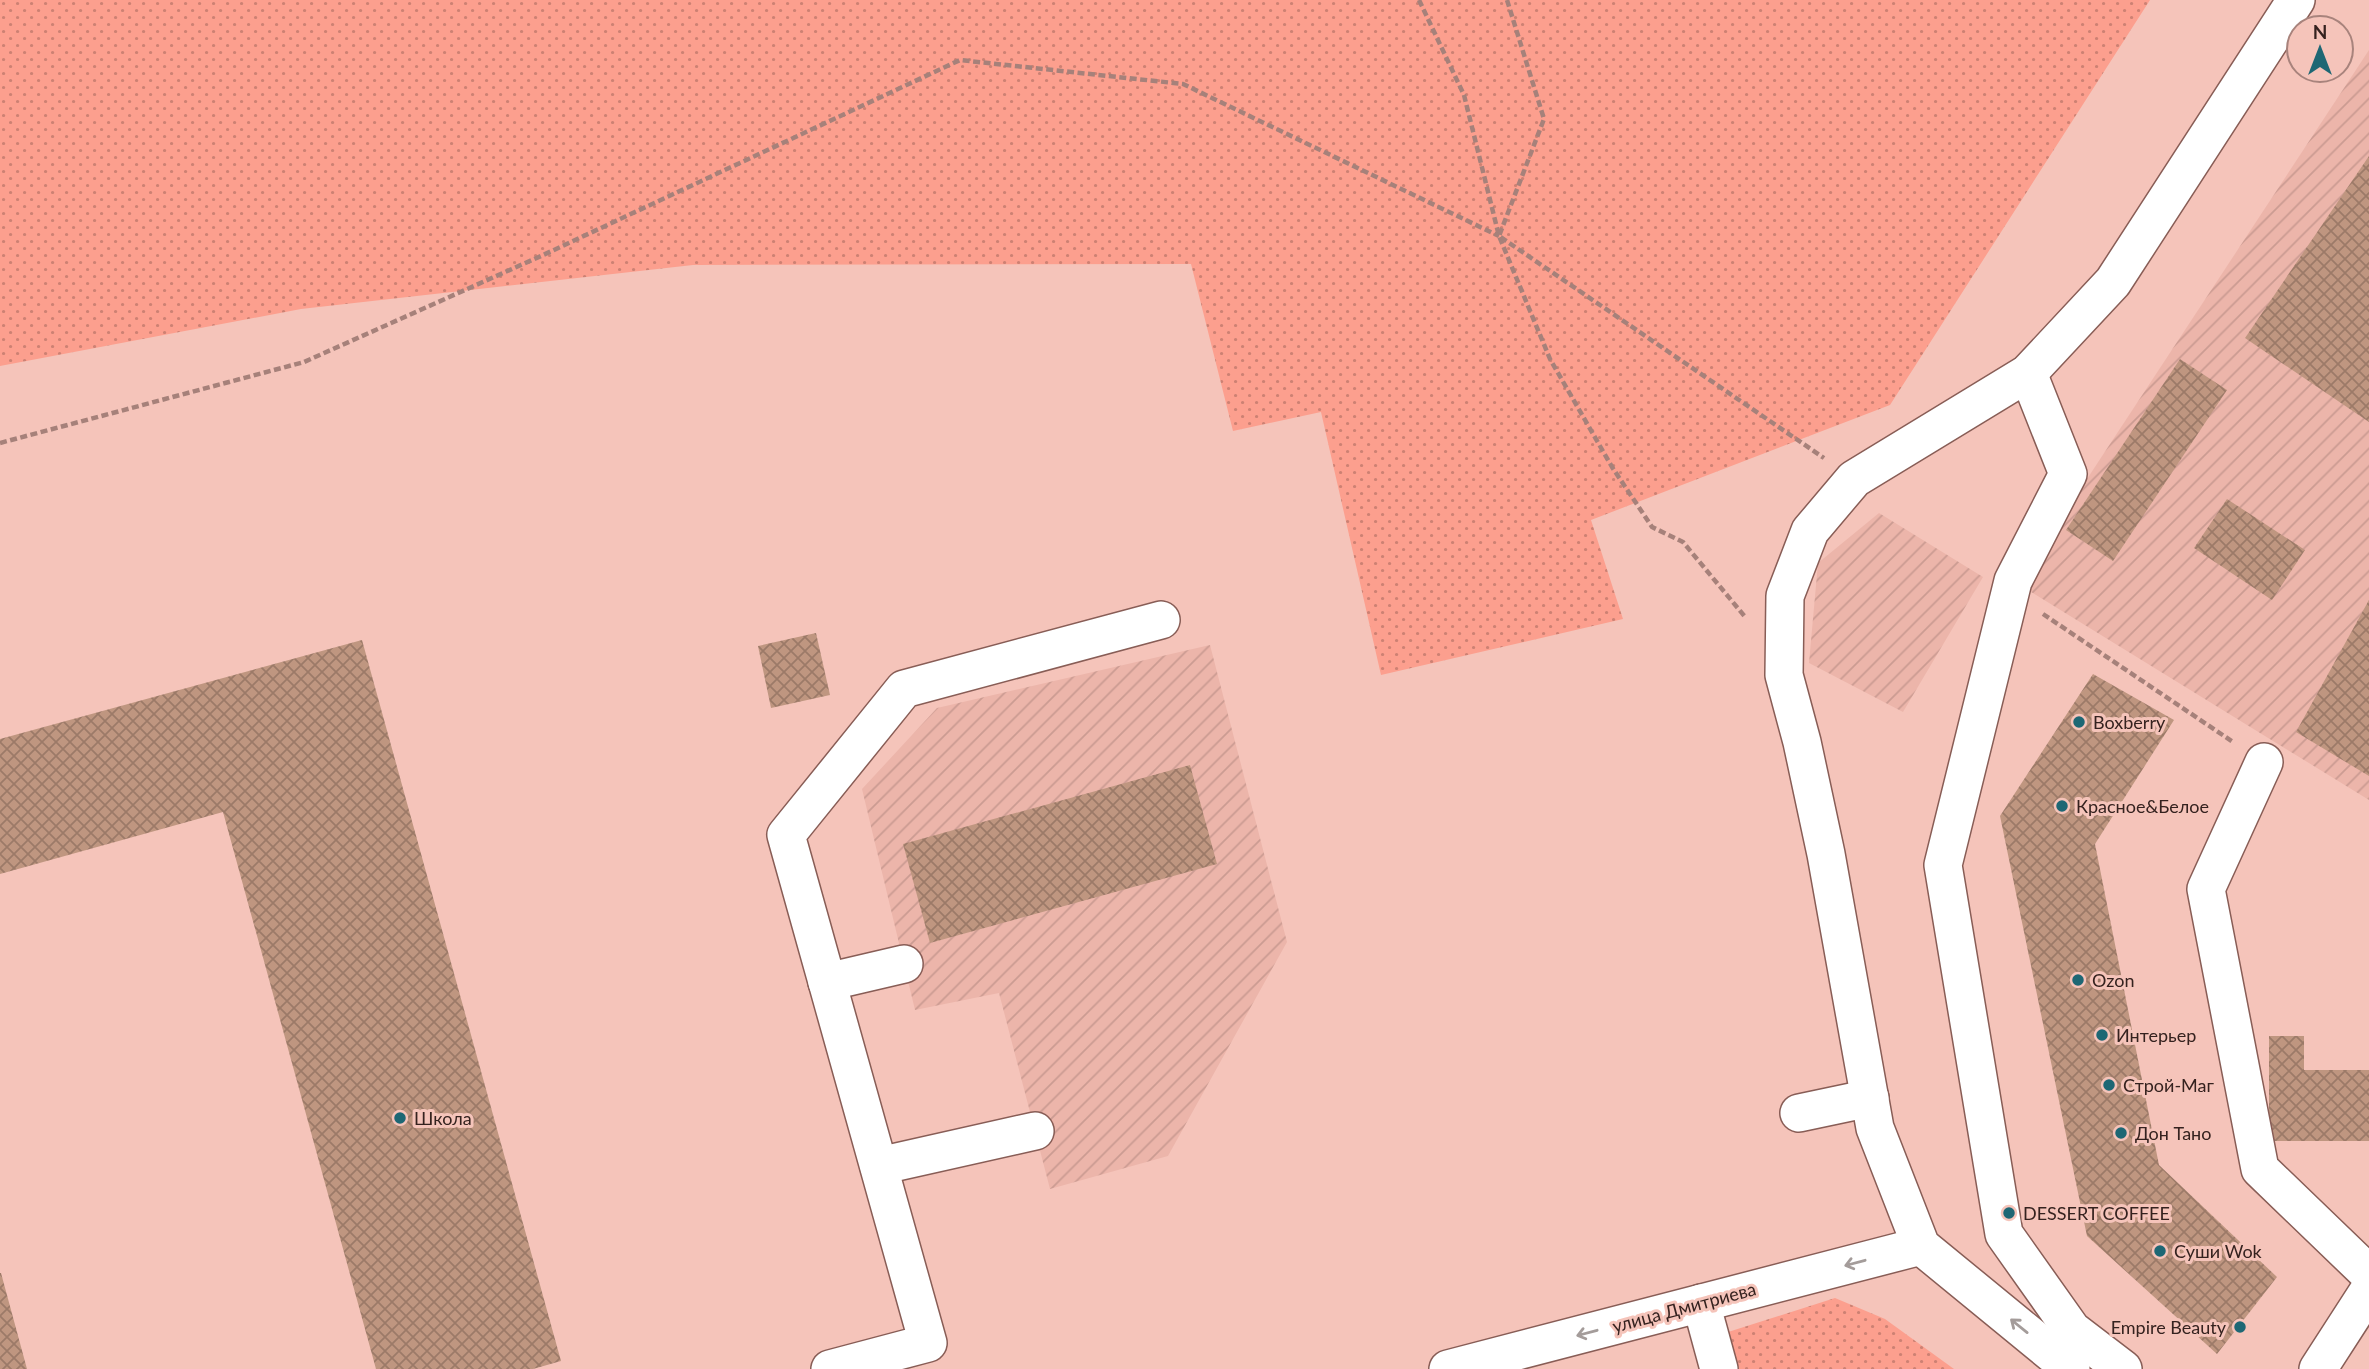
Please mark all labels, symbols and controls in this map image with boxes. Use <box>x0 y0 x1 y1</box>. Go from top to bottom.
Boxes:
north arrow <box>2285 14 2355 84</box>
text: N <box>2313 20 2327 43</box>
place label: Boxberry <box>2093 711 2166 733</box>
marker: Boxberry <box>2071 714 2087 730</box>
place label: Красное&Белое <box>2076 795 2209 817</box>
marker: Красное&Белое <box>2054 798 2070 814</box>
place label: Ozon <box>2092 969 2134 991</box>
marker: Ozon <box>2070 972 2086 988</box>
place label: Интерьер <box>2116 1024 2196 1046</box>
marker: Интерьер <box>2094 1027 2110 1043</box>
place label: Строй-Маг <box>2123 1074 2214 1096</box>
marker: Строй-Маг <box>2101 1077 2117 1093</box>
place label: Школа <box>414 1107 472 1129</box>
marker: Школа <box>392 1110 408 1126</box>
place label: Дон Тано <box>2135 1122 2211 1144</box>
marker: Дон Тано <box>2113 1125 2129 1141</box>
place label: DESSERT COFFEE <box>2023 1202 2170 1224</box>
marker: DESSERT COFFEE <box>2001 1205 2017 1221</box>
place label: Суши Wok <box>2174 1240 2263 1262</box>
marker: Суши Wok <box>2152 1243 2168 1259</box>
one-way arrow <box>1844 1257 1867 1270</box>
street label: улица Дмитриева <box>1610 1277 1758 1337</box>
place label: Empire Beauty <box>2111 1316 2227 1338</box>
one-way arrow <box>2010 1318 2028 1334</box>
marker: Empire Beauty <box>2232 1319 2248 1335</box>
one-way arrow <box>1576 1327 1599 1340</box>

